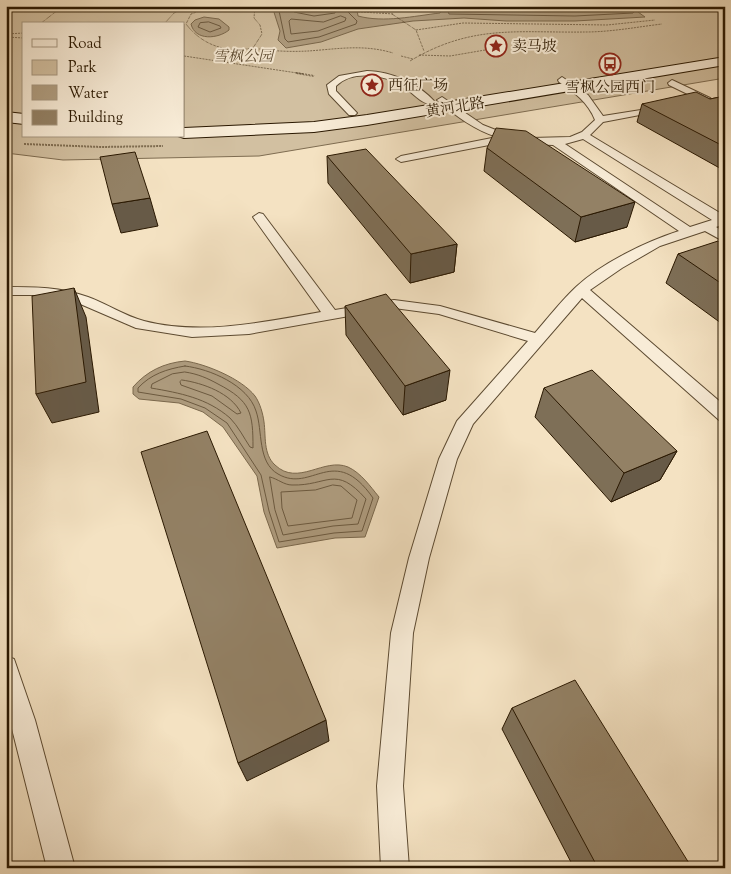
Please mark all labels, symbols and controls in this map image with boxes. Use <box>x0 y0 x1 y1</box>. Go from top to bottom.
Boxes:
legend <box>22 22 185 138</box>
text: Road <box>68 34 102 55</box>
place icon: 卖马坡 <box>484 34 508 58</box>
place label: 卖马坡 <box>512 37 557 58</box>
park label: 雪枫公园 <box>213 47 275 68</box>
bus stop icon: 雪枫公园西门 <box>598 52 622 76</box>
text: Park <box>68 58 97 79</box>
place icon: 西征广场 <box>360 73 384 97</box>
place label: 西征广场 <box>388 76 448 97</box>
place label: 雪枫公园西门 <box>565 78 655 99</box>
text: Water <box>68 84 109 105</box>
street label: 黄河北路 <box>424 93 487 124</box>
text: Building <box>68 108 123 129</box>

